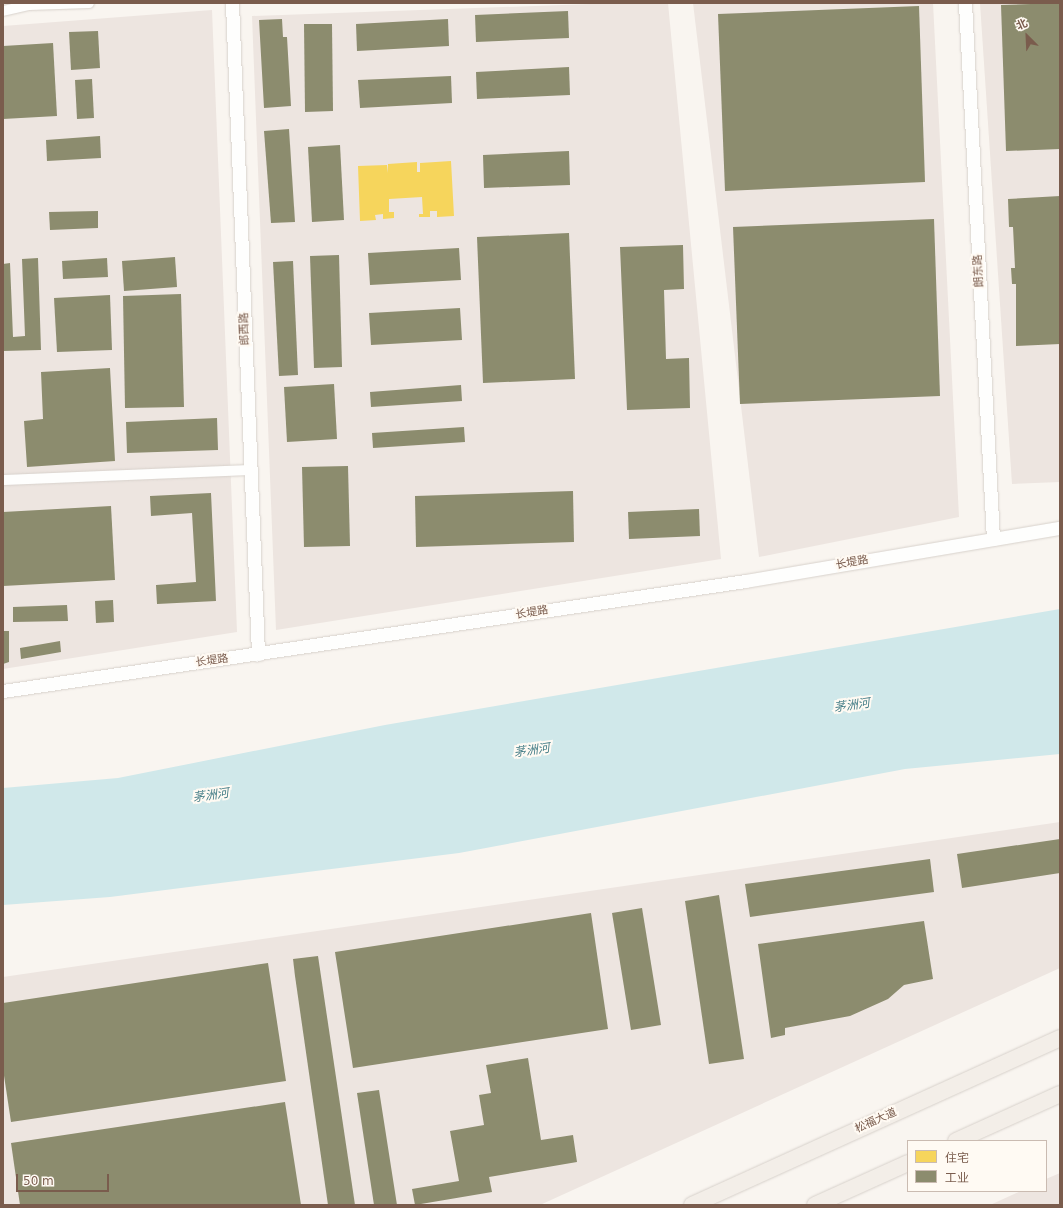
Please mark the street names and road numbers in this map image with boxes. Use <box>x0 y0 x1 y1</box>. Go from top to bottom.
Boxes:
street label: 朗东路 <box>972 254 986 288</box>
street label: 郎西路 <box>238 312 252 346</box>
street label: 长堤路 <box>835 554 869 572</box>
street label: 长堤路 <box>515 604 549 622</box>
street label: 长堤路 <box>195 652 229 670</box>
street label: 松福大道 <box>853 1106 899 1136</box>

